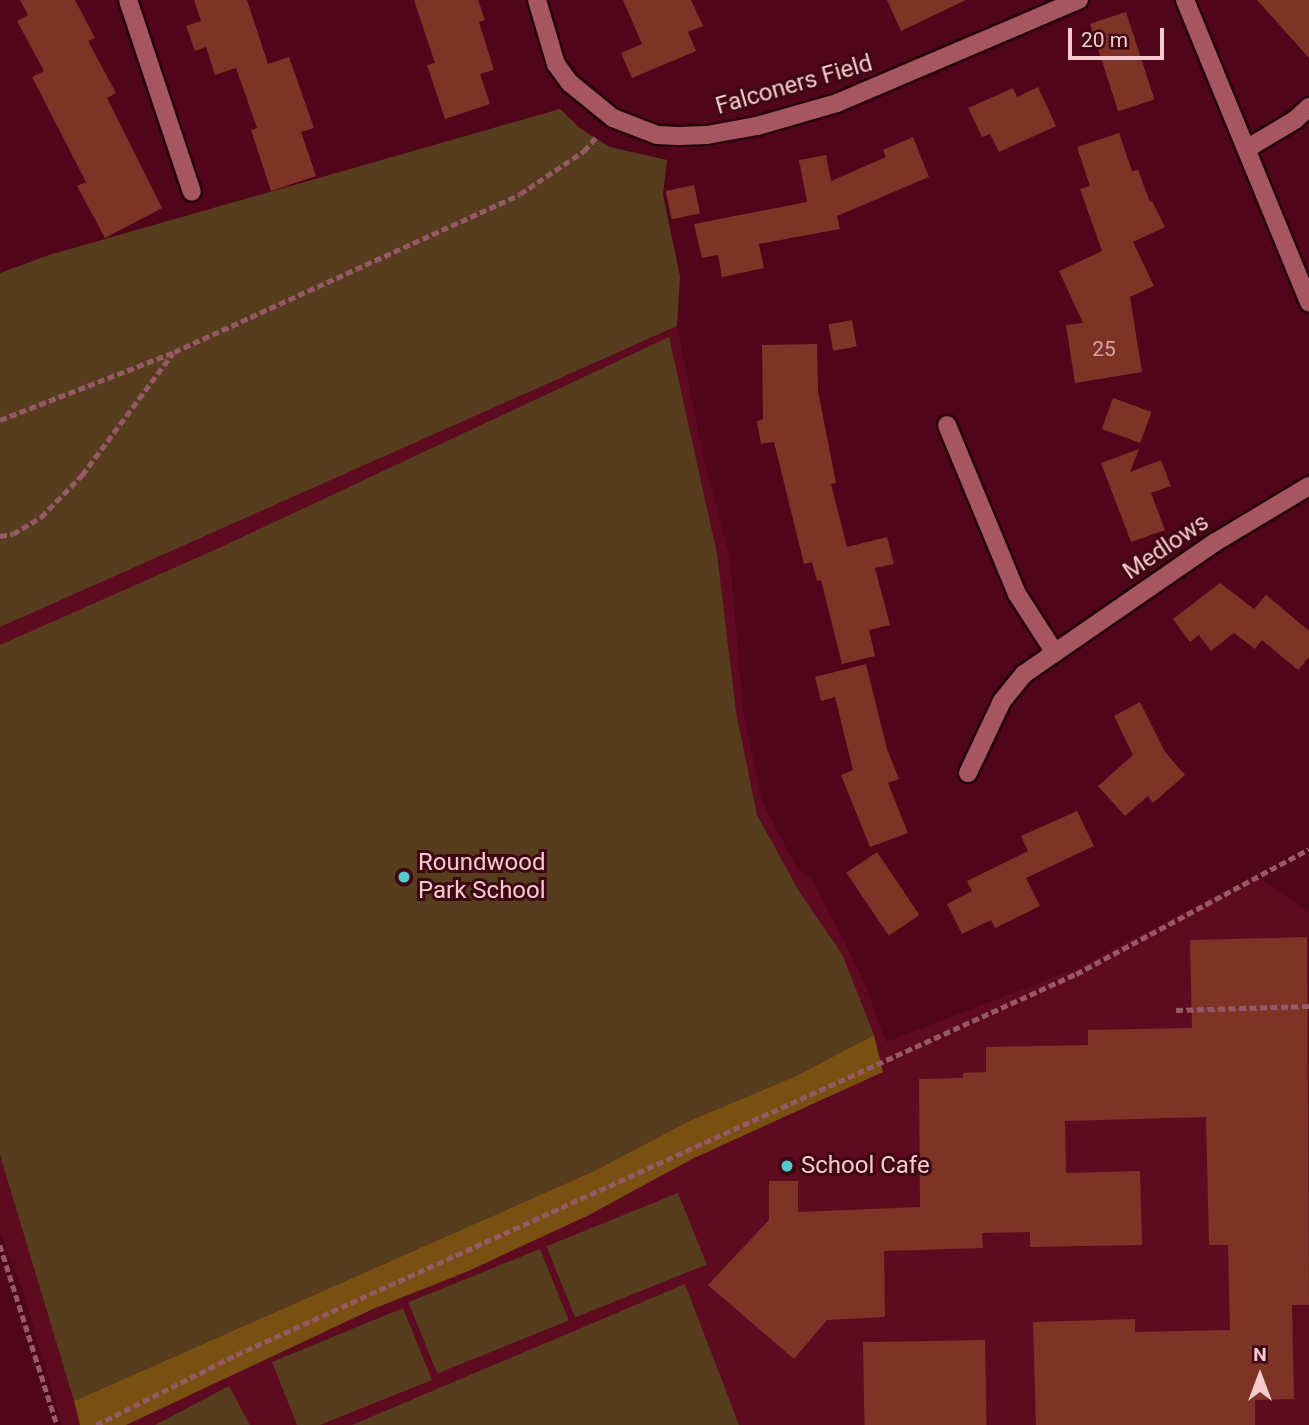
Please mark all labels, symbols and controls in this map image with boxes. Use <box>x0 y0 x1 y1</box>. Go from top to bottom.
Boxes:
scale bar <box>1071 14 1167 58</box>
text: 20 m <box>1081 28 1128 52</box>
street label: Falconers Field <box>712 49 876 121</box>
house number: 25 <box>1092 336 1116 362</box>
street label: Medlows <box>1118 508 1214 586</box>
place label: Roundwood Park School <box>418 849 546 905</box>
marker: Roundwood Park School <box>396 869 412 885</box>
place label: School Cafe <box>801 1152 930 1180</box>
marker: School Cafe <box>779 1158 795 1174</box>
north arrow <box>1225 1341 1295 1411</box>
text: N <box>1253 1343 1267 1366</box>

